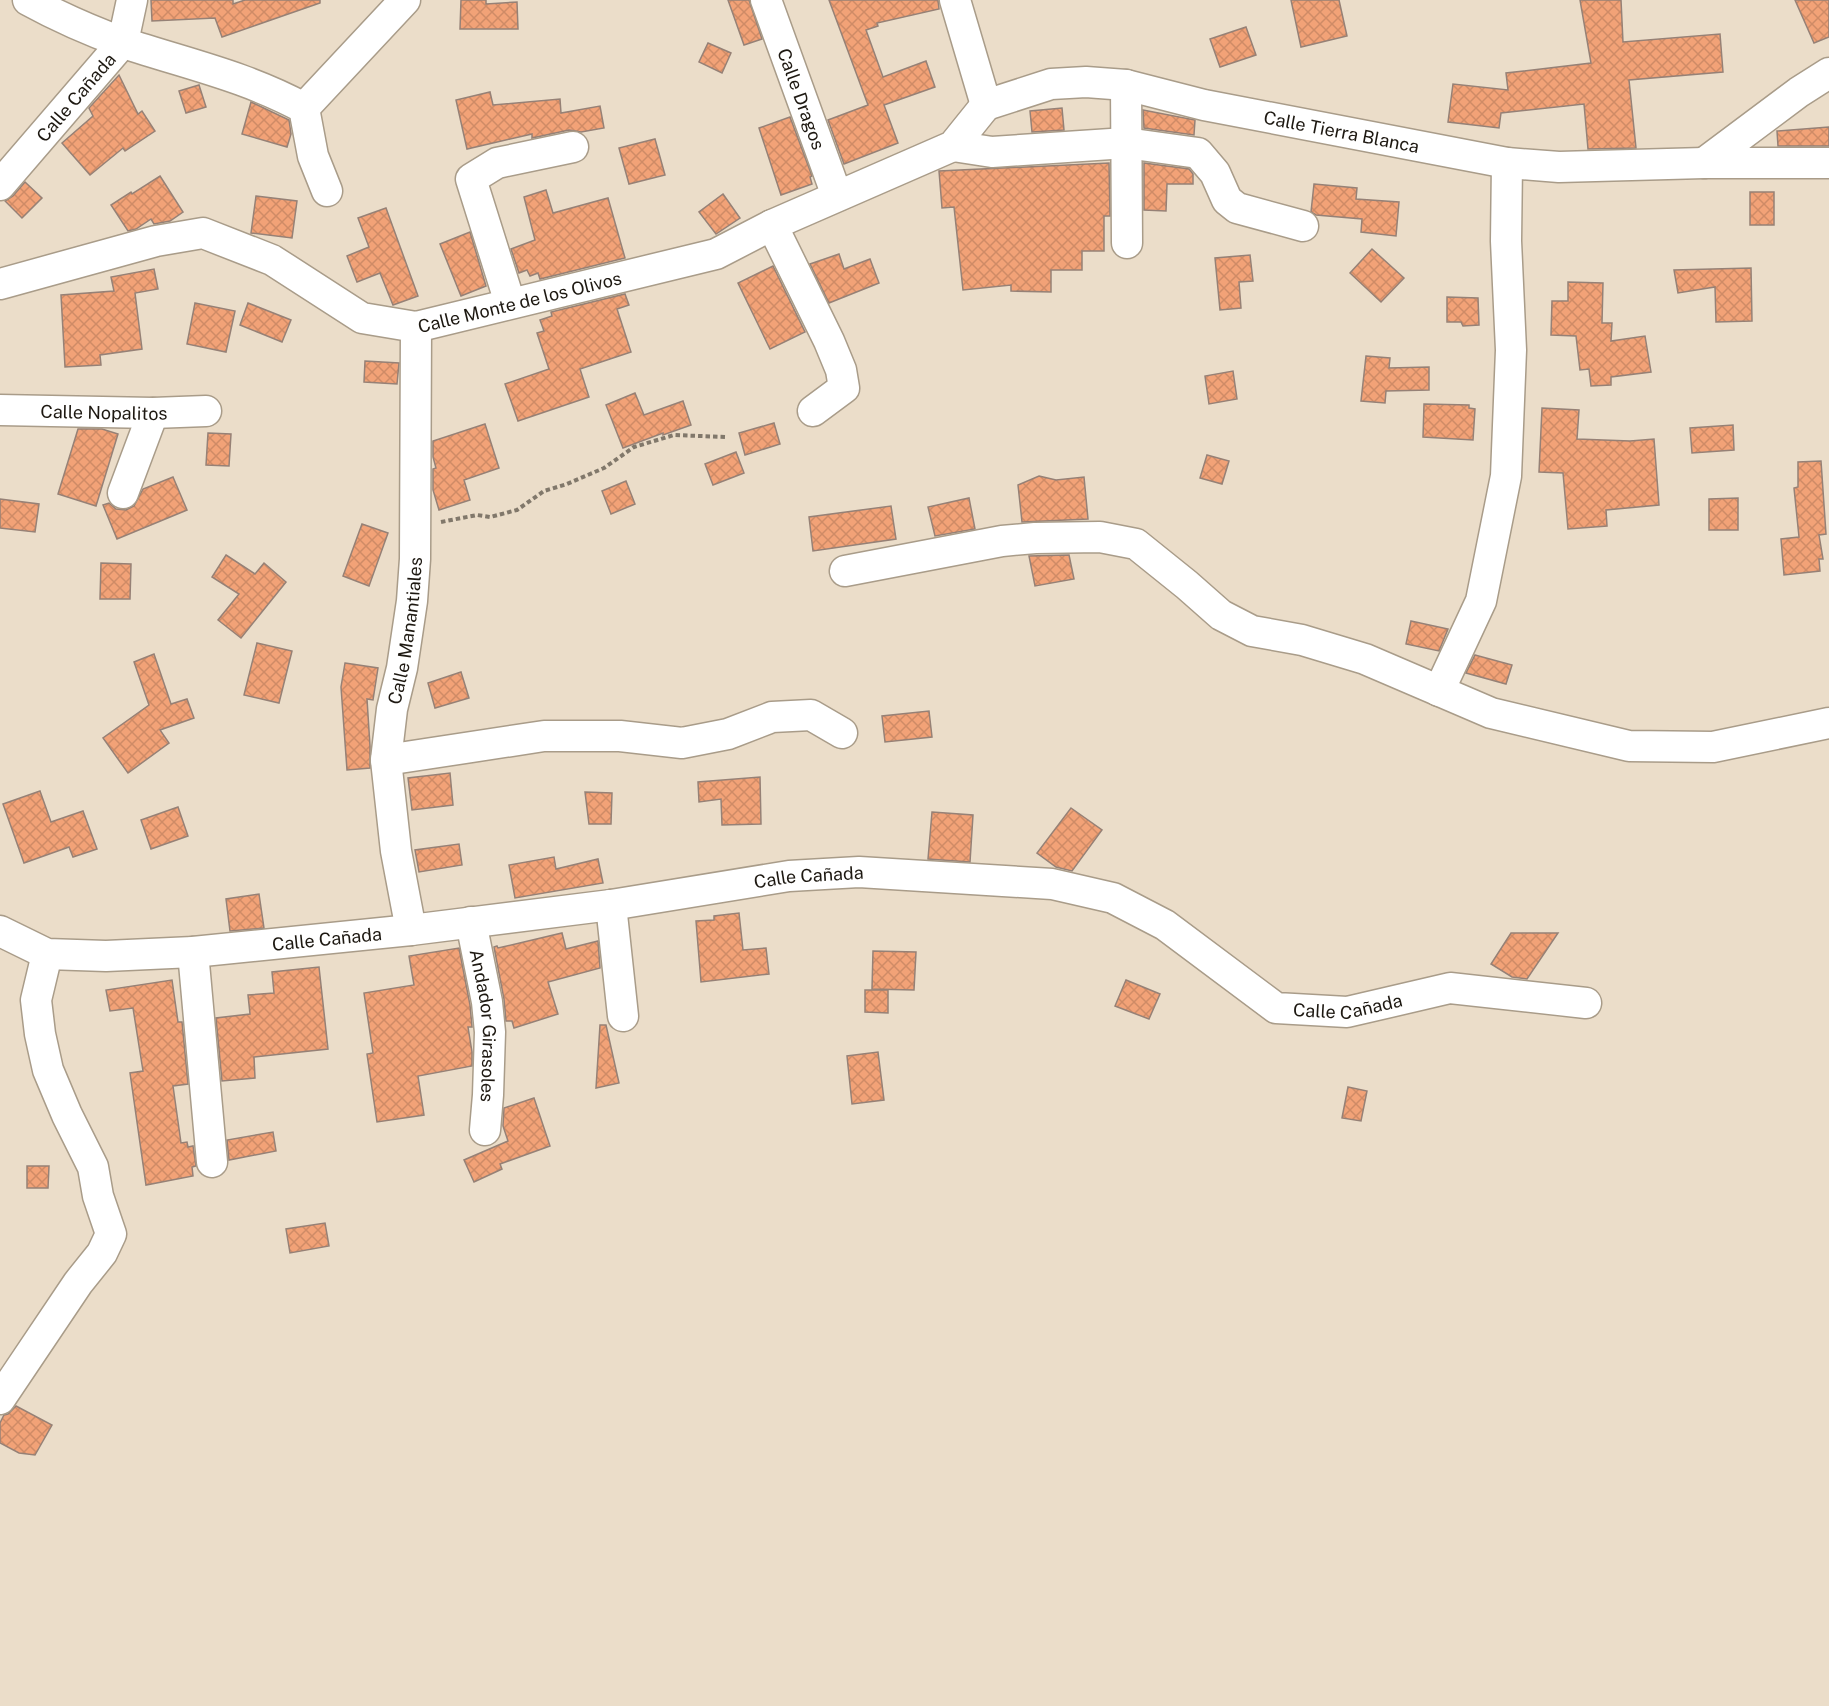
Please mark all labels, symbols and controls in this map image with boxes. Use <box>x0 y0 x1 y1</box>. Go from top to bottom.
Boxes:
street label: Calle Dragos <box>774 45 830 152</box>
street label: Calle Cañada <box>32 48 120 146</box>
street label: Calle Tierra Blanca <box>1262 106 1421 156</box>
street label: Calle Monte de los Olivos <box>416 267 623 337</box>
street label: Calle Nopalitos <box>40 400 168 424</box>
street label: Calle Manantiales <box>383 556 426 706</box>
street label: Calle Cañada <box>752 861 864 892</box>
street label: Calle Cañada <box>271 923 383 954</box>
street label: Andador Girasoles <box>466 947 501 1103</box>
street label: Calle Cañada <box>1293 989 1404 1023</box>

